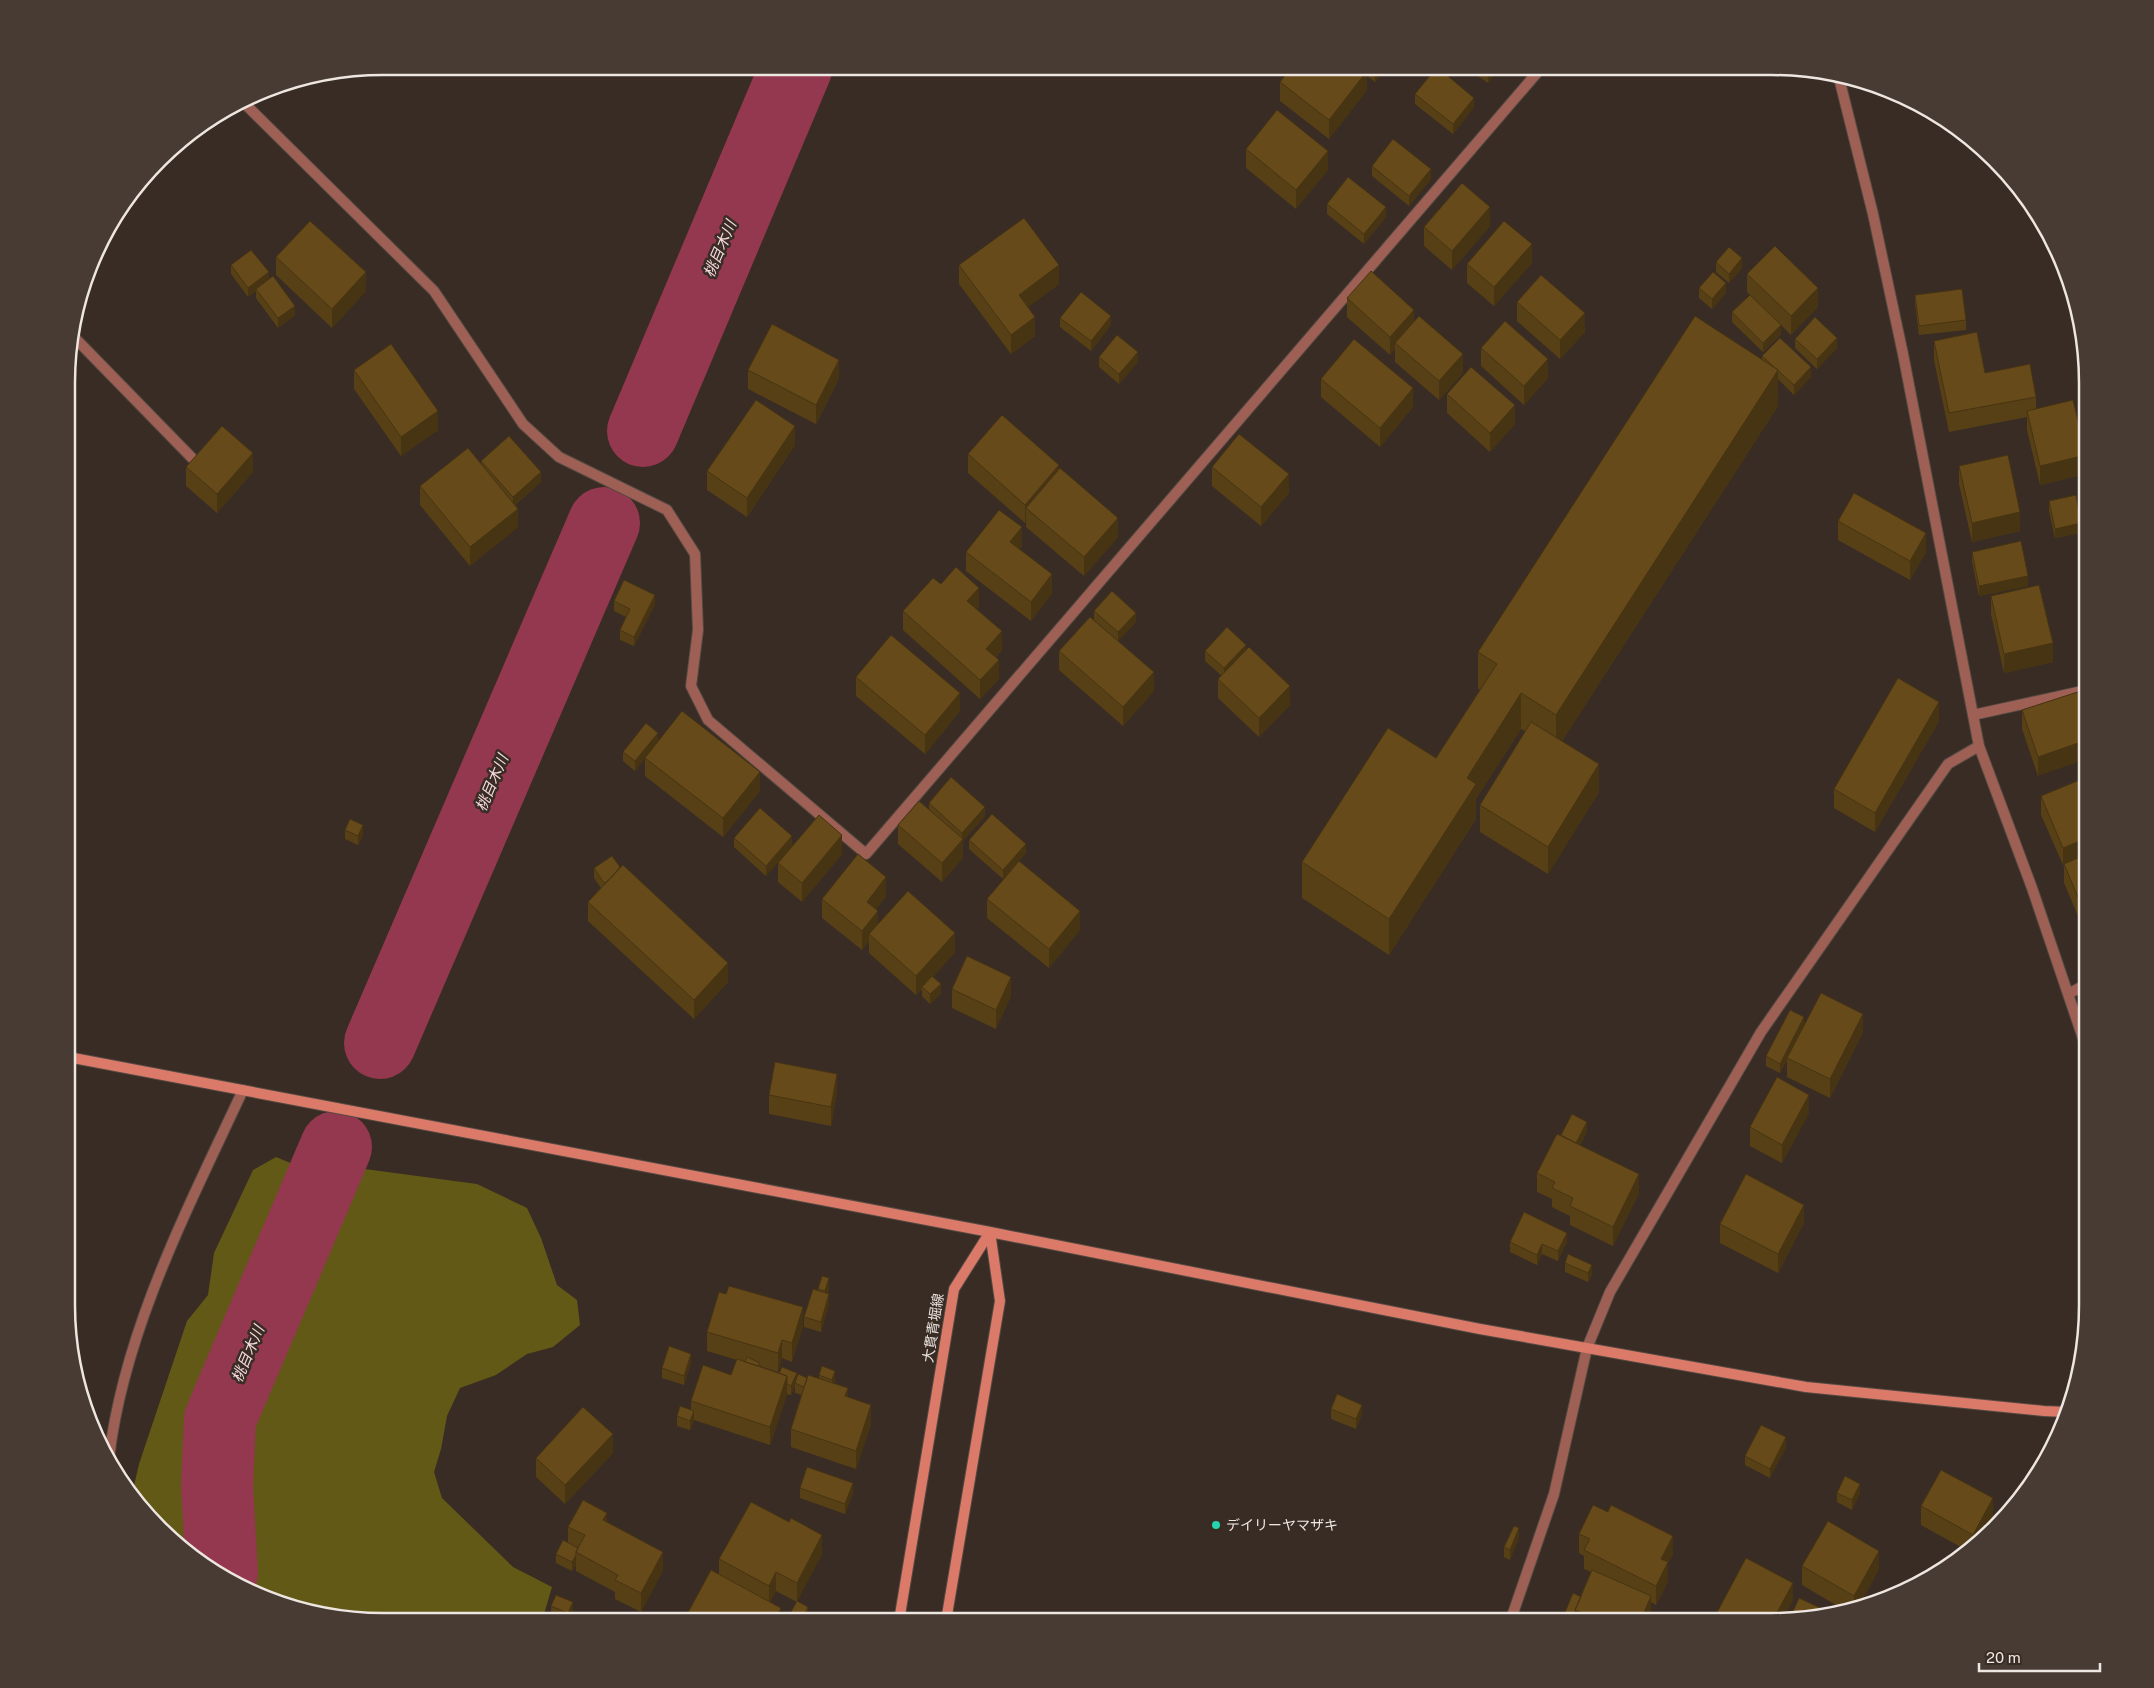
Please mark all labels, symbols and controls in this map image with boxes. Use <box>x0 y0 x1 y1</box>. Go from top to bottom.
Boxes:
water label: 桃目木川 <box>700 216 740 280</box>
water label: 桃目木川 <box>472 750 512 814</box>
street label: 大貫青堀線 <box>920 1292 946 1364</box>
water label: 桃目木川 <box>228 1321 268 1385</box>
place label: デイリーヤマザキ <box>1226 1517 1338 1533</box>
marker: デイリーヤマザキ <box>1210 1519 1222 1531</box>
scale bar <box>1979 1640 2100 1672</box>
text: 20 m <box>1986 1649 2021 1666</box>

